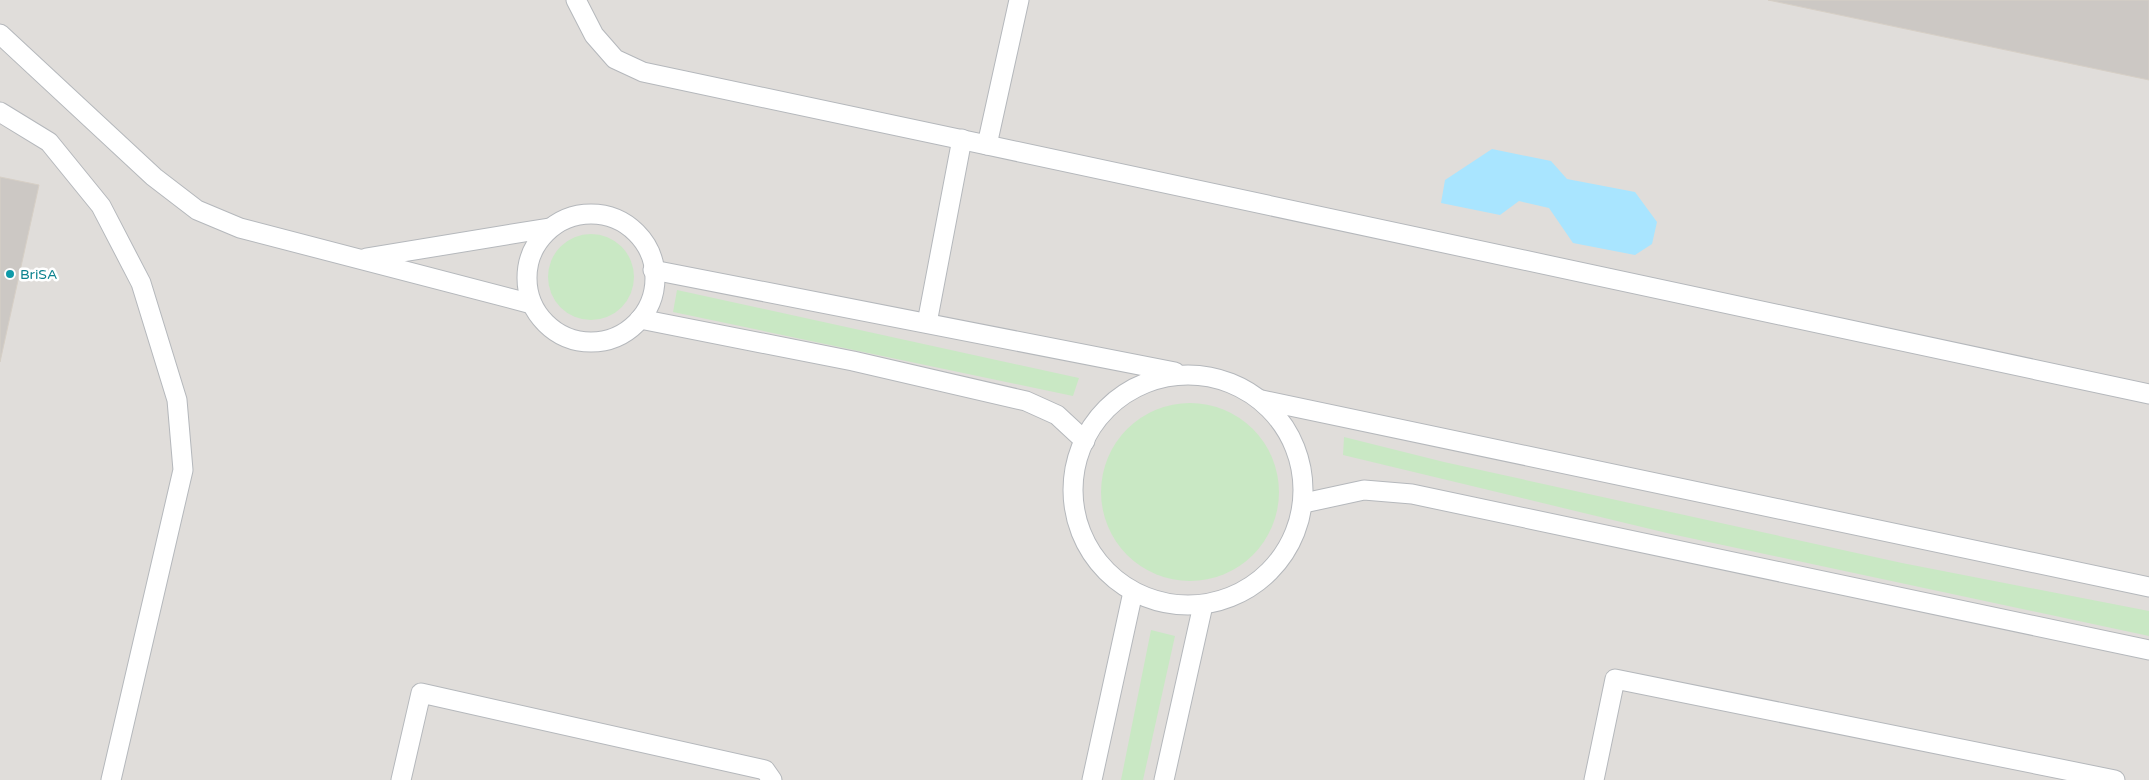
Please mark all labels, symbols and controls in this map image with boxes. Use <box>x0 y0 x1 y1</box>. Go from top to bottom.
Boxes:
place label: BriSA <box>20 266 57 283</box>
marker: BriSA <box>4 268 16 280</box>

